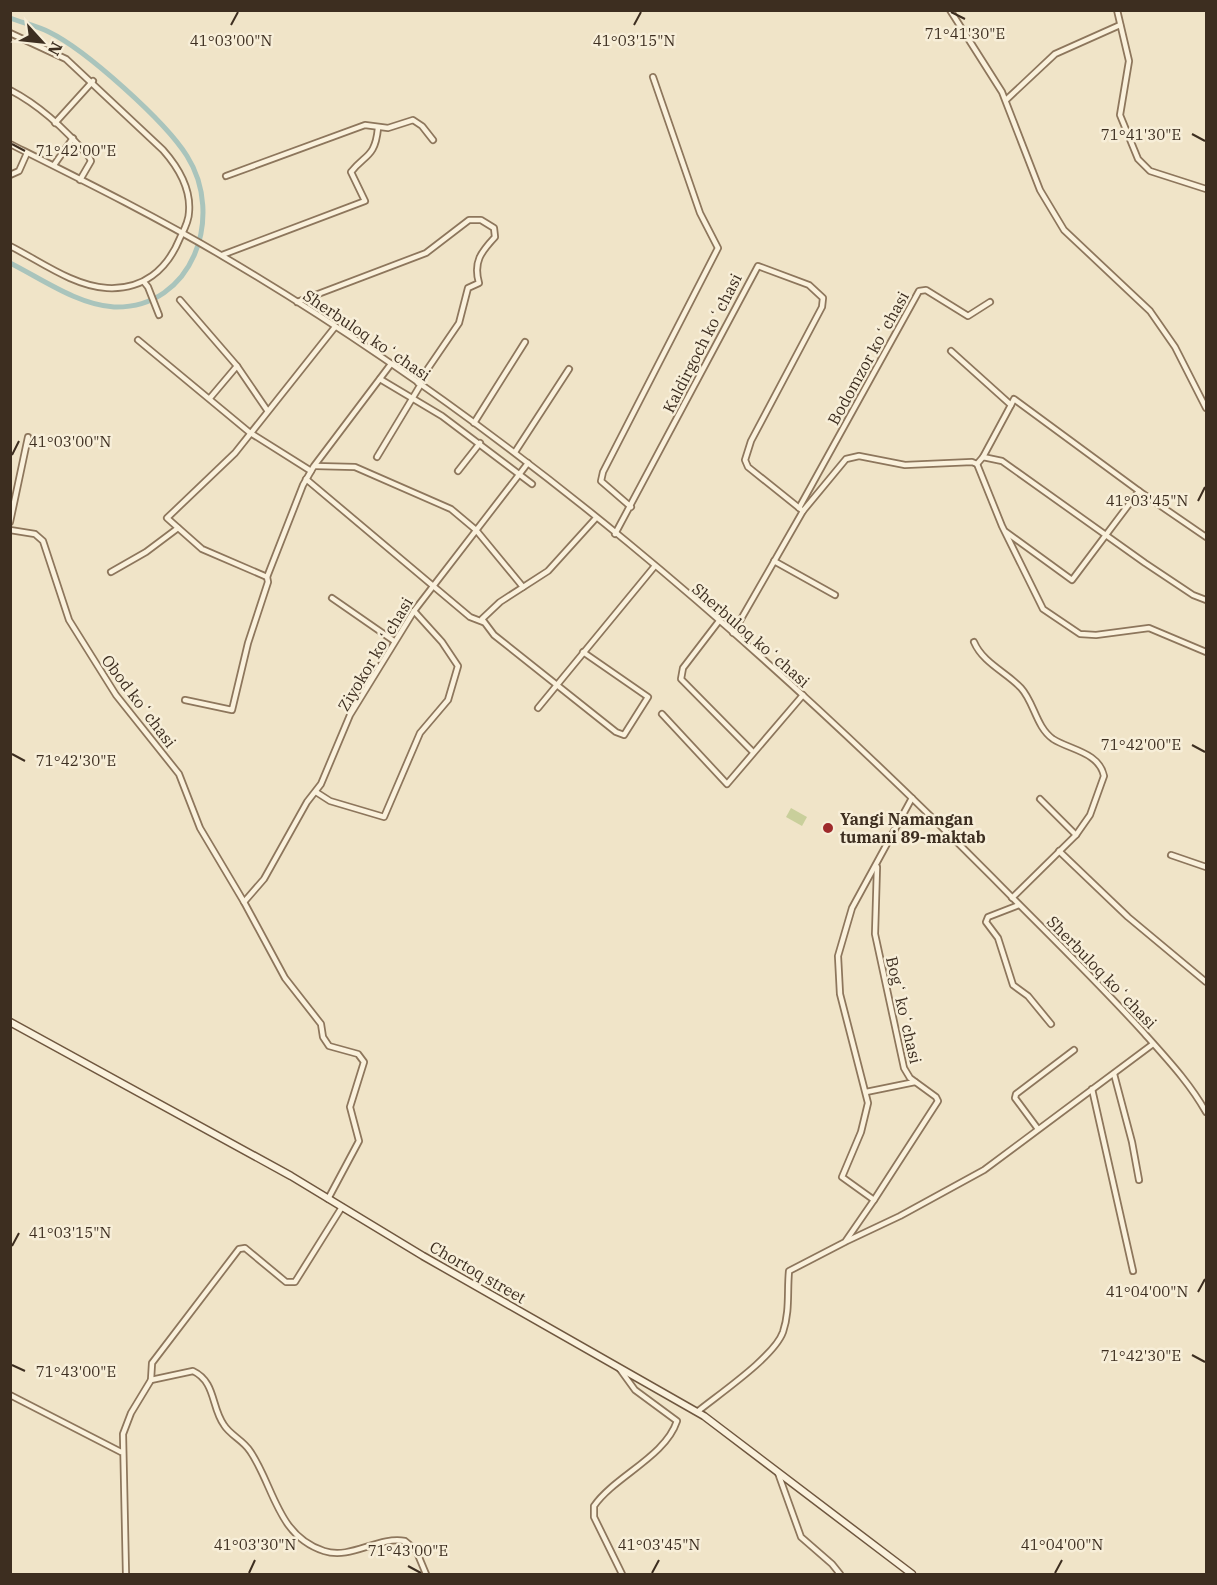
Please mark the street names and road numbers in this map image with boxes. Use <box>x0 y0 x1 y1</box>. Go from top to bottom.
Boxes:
street label: Kaldirgoch koʻchasi <box>658 270 746 416</box>
street label: Sherbuloq koʻchasi <box>299 285 435 385</box>
street label: Bodomzor koʻchasi <box>823 288 913 428</box>
street label: Sherbuloq koʻchasi <box>688 578 814 692</box>
street label: Ziyokor koʻchasi <box>333 594 417 714</box>
street label: Obod koʻchasi <box>98 651 180 751</box>
street label: Sherbuloq koʻchasi <box>1043 911 1161 1033</box>
street label: Bogʻ koʻchasi <box>882 954 926 1066</box>
street label: Chortoq street <box>426 1236 530 1308</box>

